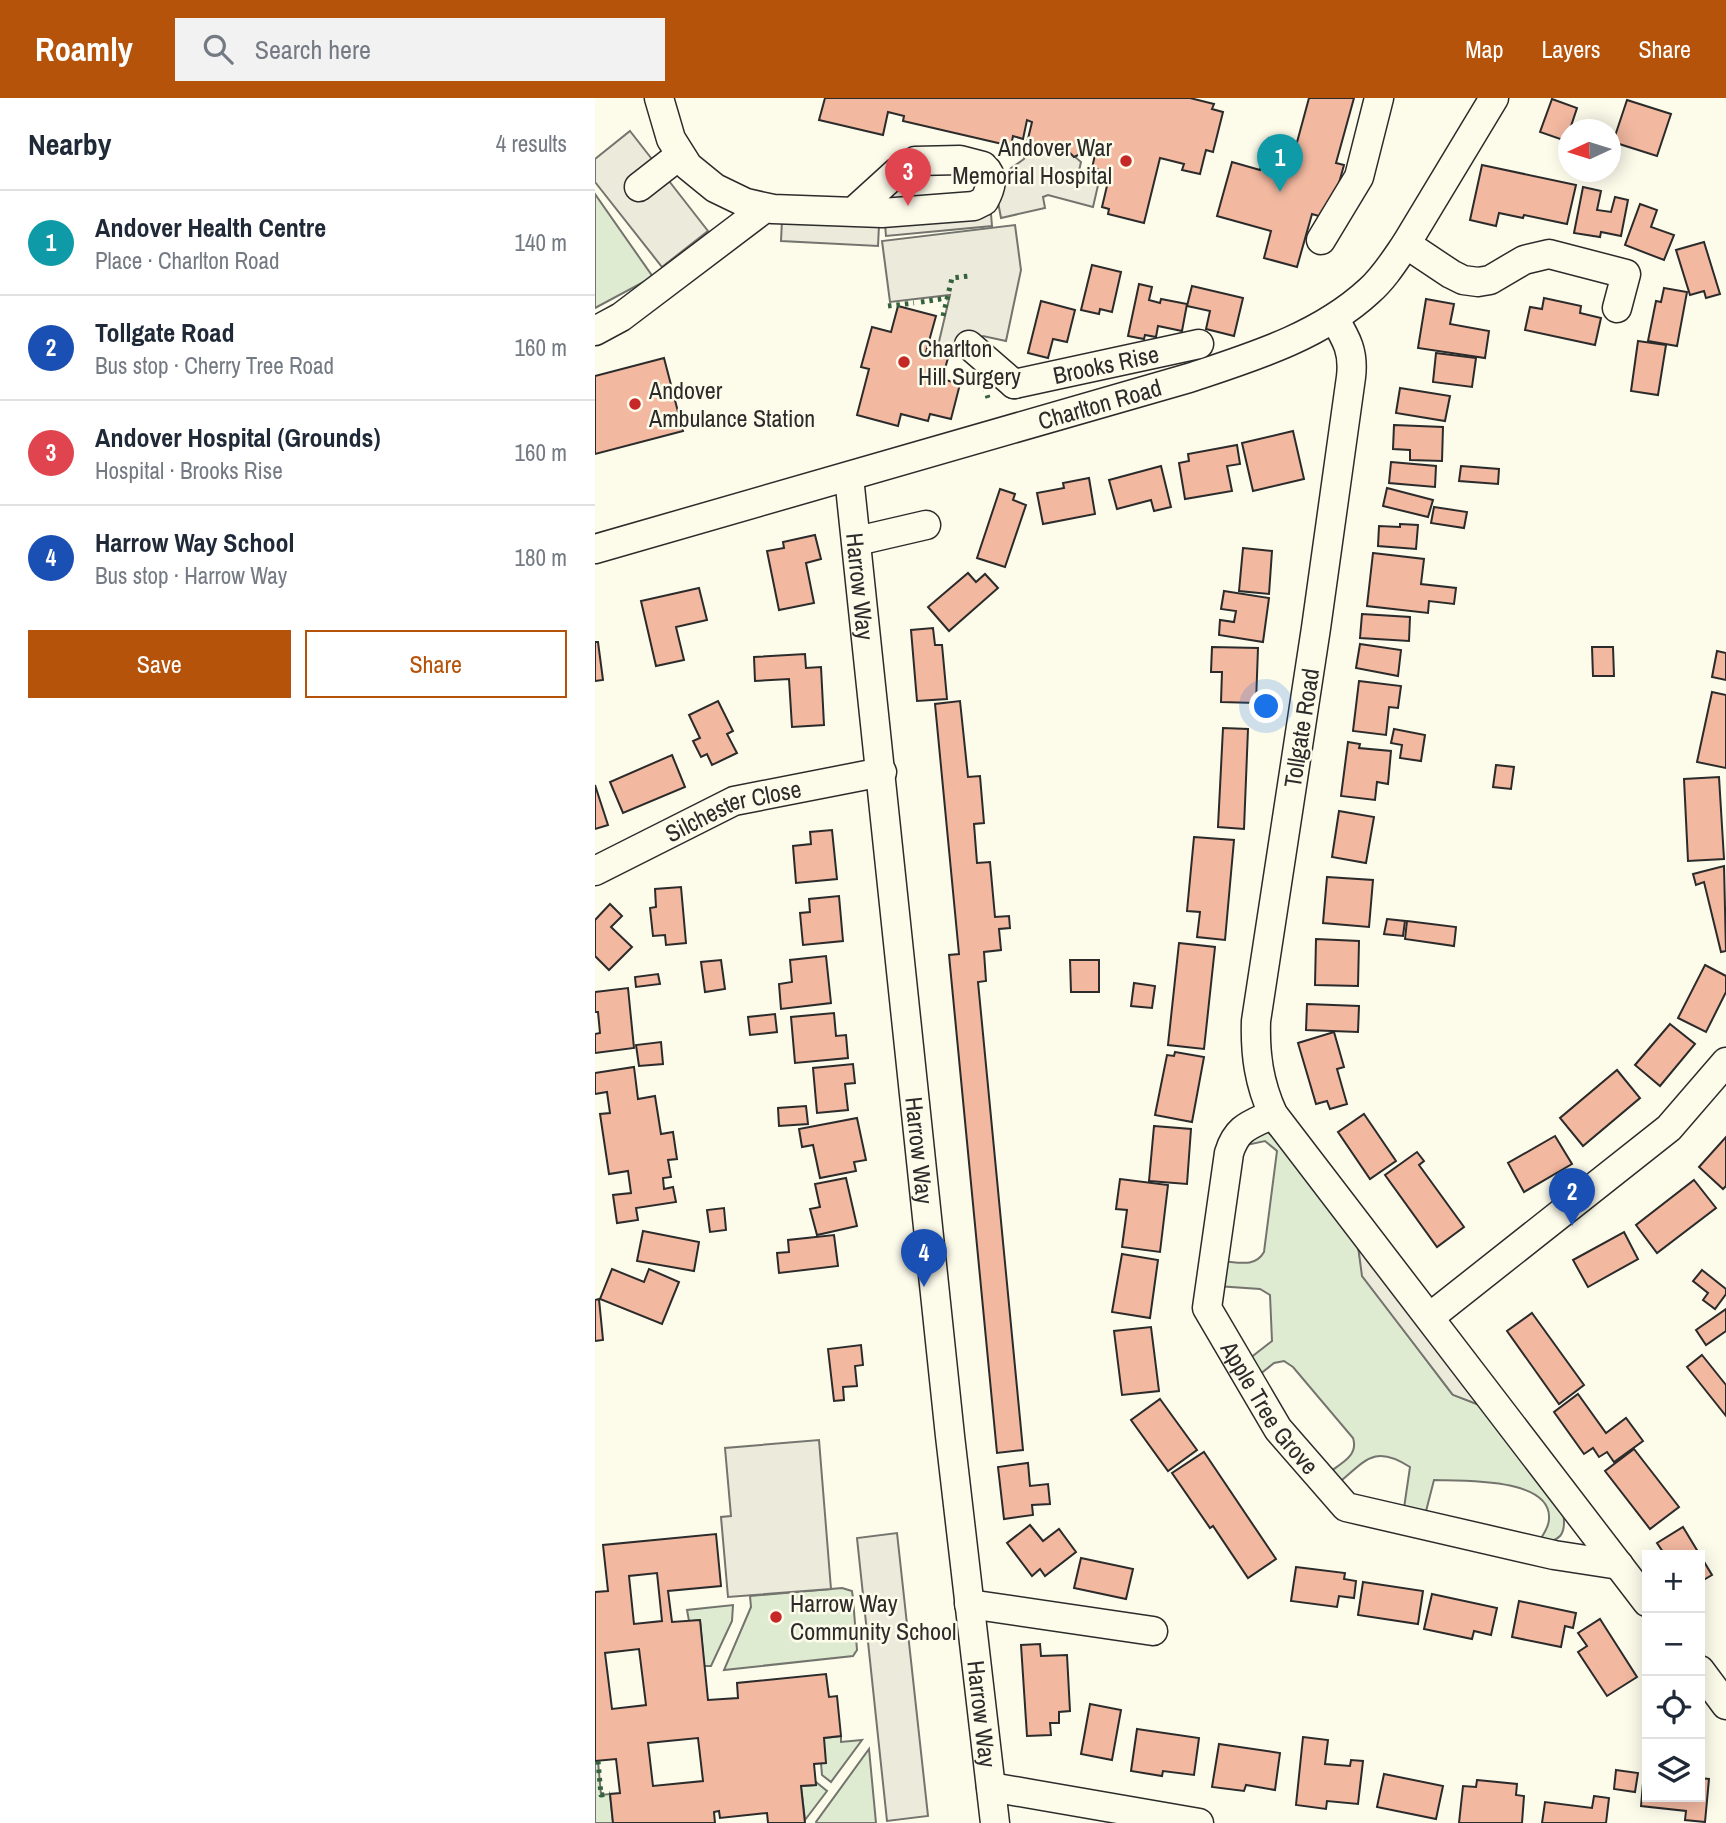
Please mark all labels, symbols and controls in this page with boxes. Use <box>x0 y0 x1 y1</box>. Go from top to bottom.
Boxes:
search box <box>175 18 665 81</box>
text: Roamly <box>35 27 133 71</box>
icon: search <box>199 30 237 68</box>
text: Search here <box>255 32 371 67</box>
text: Map <box>1465 33 1503 65</box>
text: Layers <box>1541 33 1600 65</box>
text: Share <box>1638 33 1691 65</box>
north arrow <box>1558 119 1621 182</box>
text: Nearby <box>28 124 111 164</box>
text: 4 results <box>496 128 567 159</box>
place label: Andover War Memorial Hospital <box>952 131 1112 191</box>
pin: 1 <box>1257 134 1303 192</box>
pin: 3 <box>885 148 931 206</box>
marker: Andover War Memorial Hospital <box>1118 153 1134 169</box>
text: Andover Health Centre <box>95 210 326 245</box>
text: 1 <box>46 227 56 258</box>
text: 140 m <box>515 227 567 258</box>
text: Place · Charlton Road <box>95 245 280 276</box>
text: Tollgate Road <box>95 315 234 350</box>
text: 2 <box>46 332 56 363</box>
text: 160 m <box>515 332 567 363</box>
place label: Charlton Hill Surgery <box>918 332 1021 392</box>
street label: Brooks Rise <box>1050 337 1162 391</box>
text: Bus stop · Cherry Tree Road <box>95 350 334 381</box>
marker: Charlton Hill Surgery <box>896 354 912 370</box>
street label: Charlton Road <box>1034 371 1165 437</box>
place label: Andover Ambulance Station <box>648 374 815 434</box>
marker: Andover Ambulance Station <box>627 396 643 412</box>
text: Andover Hospital (Grounds) <box>95 420 380 455</box>
text: 3 <box>46 437 56 468</box>
text: 160 m <box>515 437 567 468</box>
text: Hospital · Brooks Rise <box>95 455 283 486</box>
text: Harrow Way School <box>95 525 294 560</box>
street label: Harrow Way <box>839 531 882 642</box>
text: 4 <box>46 542 56 573</box>
text: 180 m <box>515 542 567 573</box>
text: Bus stop · Harrow Way <box>95 560 287 591</box>
button: Save <box>28 630 291 698</box>
button: Share <box>305 630 567 698</box>
street label: Tollgate Road <box>1276 666 1326 790</box>
your location <box>1249 689 1283 723</box>
street label: Silchester Close <box>660 772 804 849</box>
street label: Harrow Way <box>898 1095 941 1206</box>
pin: 2 <box>1549 1168 1595 1226</box>
pin: 4 <box>901 1229 947 1287</box>
street label: Apple Tree Grove <box>1213 1334 1326 1481</box>
map controls <box>1642 1550 1705 1802</box>
button: + <box>1642 1550 1705 1613</box>
place label: Harrow Way Community School <box>790 1587 956 1647</box>
marker: Harrow Way Community School <box>768 1609 784 1625</box>
button: − <box>1642 1613 1705 1676</box>
street label: Harrow Way <box>960 1659 1004 1769</box>
button: locate <box>1642 1676 1705 1739</box>
button: layers <box>1642 1739 1705 1802</box>

